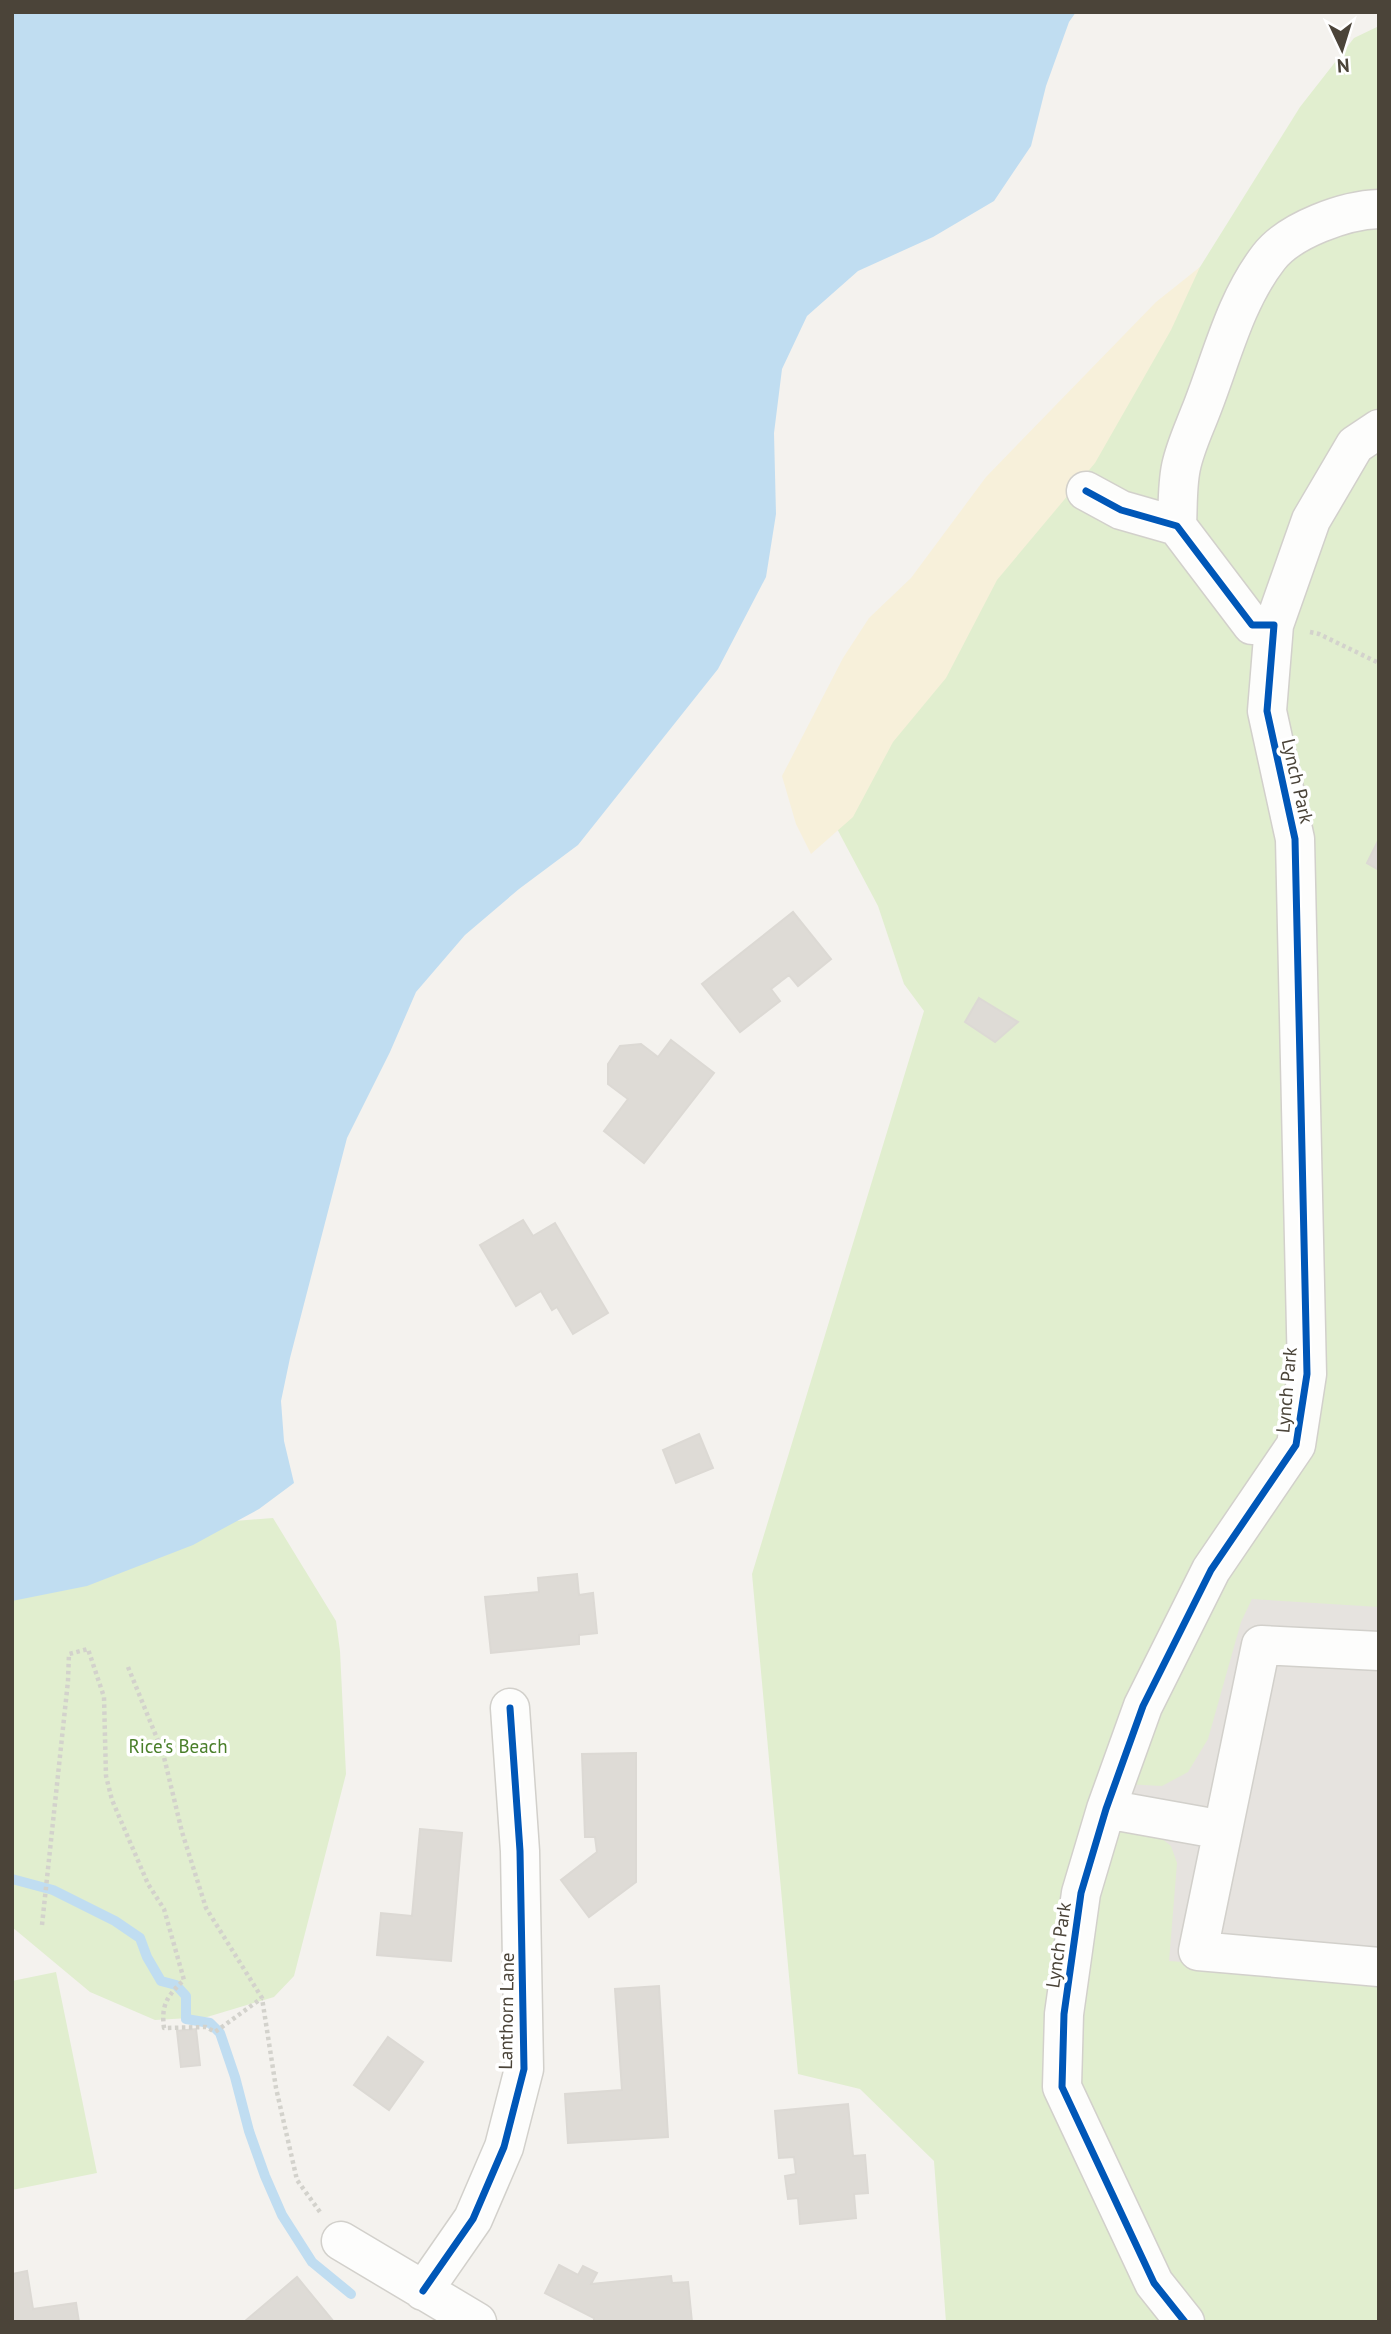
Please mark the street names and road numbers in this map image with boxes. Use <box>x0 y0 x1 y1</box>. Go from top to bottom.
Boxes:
street label: Lynch Park <box>1277 736 1319 826</box>
street label: Lynch Park <box>1270 1346 1302 1434</box>
street label: Lynch Park <box>1040 1901 1076 1989</box>
street label: Lanthorn Lane <box>493 1952 519 2070</box>

